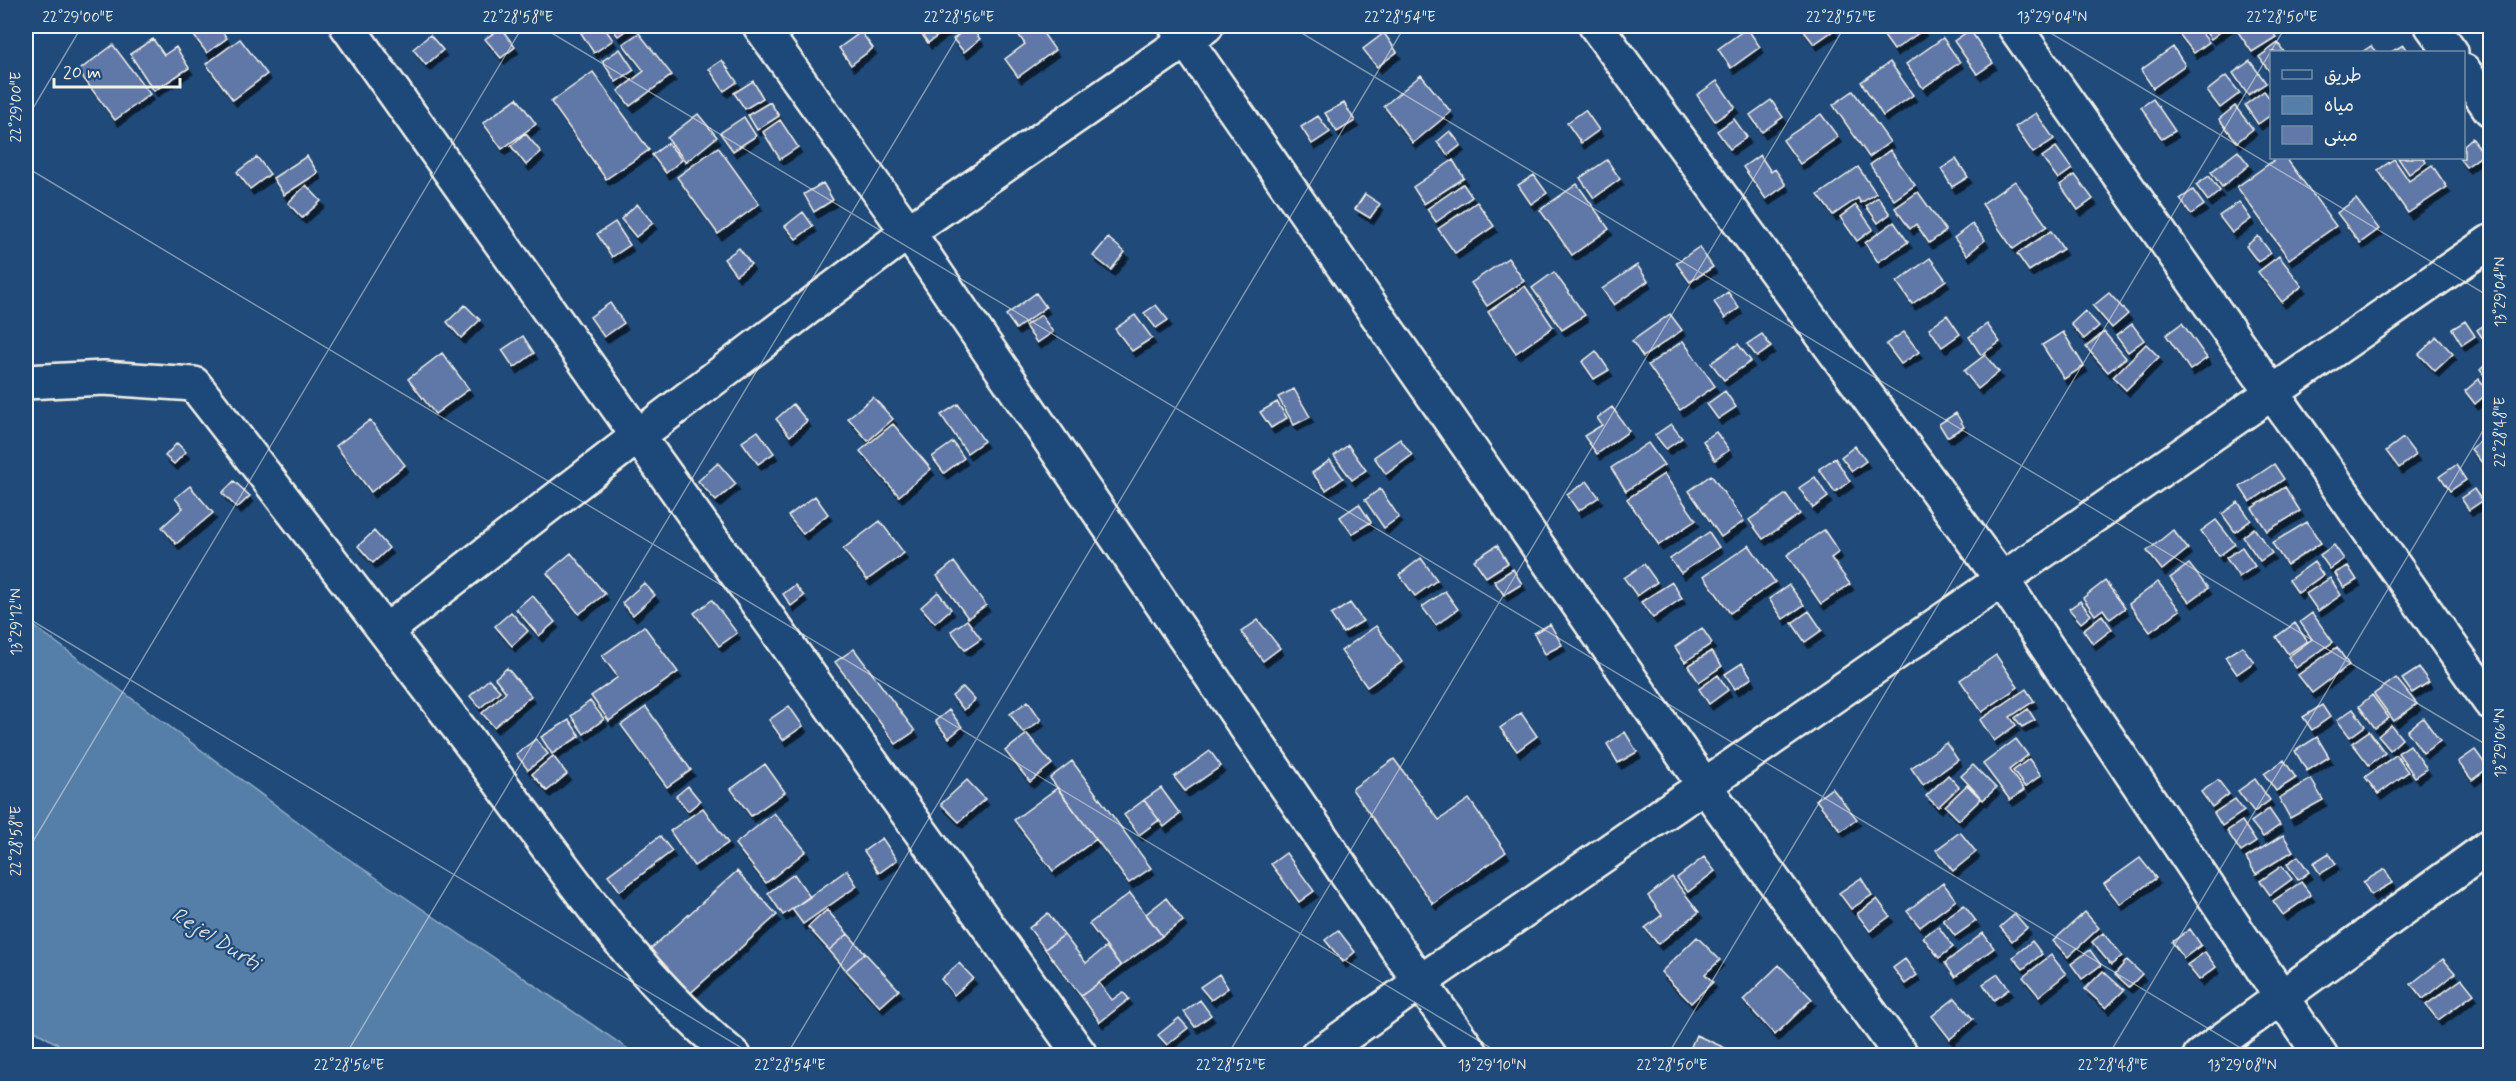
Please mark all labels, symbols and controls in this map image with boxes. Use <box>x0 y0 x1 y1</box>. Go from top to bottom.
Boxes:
text: 22°29'00"E <box>43 8 114 28</box>
text: 22°28'58"E <box>483 8 554 28</box>
text: 22°28'56"E <box>924 8 995 28</box>
text: 22°28'54"E <box>1364 8 1436 28</box>
text: 22°28'52"E <box>1806 8 1876 28</box>
text: 13°29'04"N <box>2017 8 2087 28</box>
text: 22°28'50"E <box>2247 8 2318 28</box>
scale bar <box>54 51 180 89</box>
legend <box>2270 51 2465 159</box>
text: 20 m <box>63 61 101 85</box>
text: طريق <box>2324 64 2362 88</box>
text: 22°29'00"E <box>7 71 27 143</box>
text: مياه <box>2324 94 2354 118</box>
text: مبنى <box>2324 124 2358 148</box>
text: 13°29'04"N <box>2491 257 2511 327</box>
text: 22°28'48"E <box>2491 397 2511 467</box>
text: 13°29'12"N <box>7 588 27 656</box>
text: 13°29'06"N <box>2491 708 2511 778</box>
text: 22°28'58"E <box>7 805 27 876</box>
water label: Rejel Durti <box>166 901 267 978</box>
text: 22°28'56"E <box>314 1056 385 1076</box>
text: 22°28'54"E <box>754 1056 826 1076</box>
text: 22°28'52"E <box>1196 1056 1266 1076</box>
text: 13°29'10"N <box>1458 1056 1526 1076</box>
text: 22°28'50"E <box>1637 1056 1708 1076</box>
text: 22°28'48"E <box>2078 1056 2148 1076</box>
text: 13°29'08"N <box>2207 1056 2277 1076</box>

